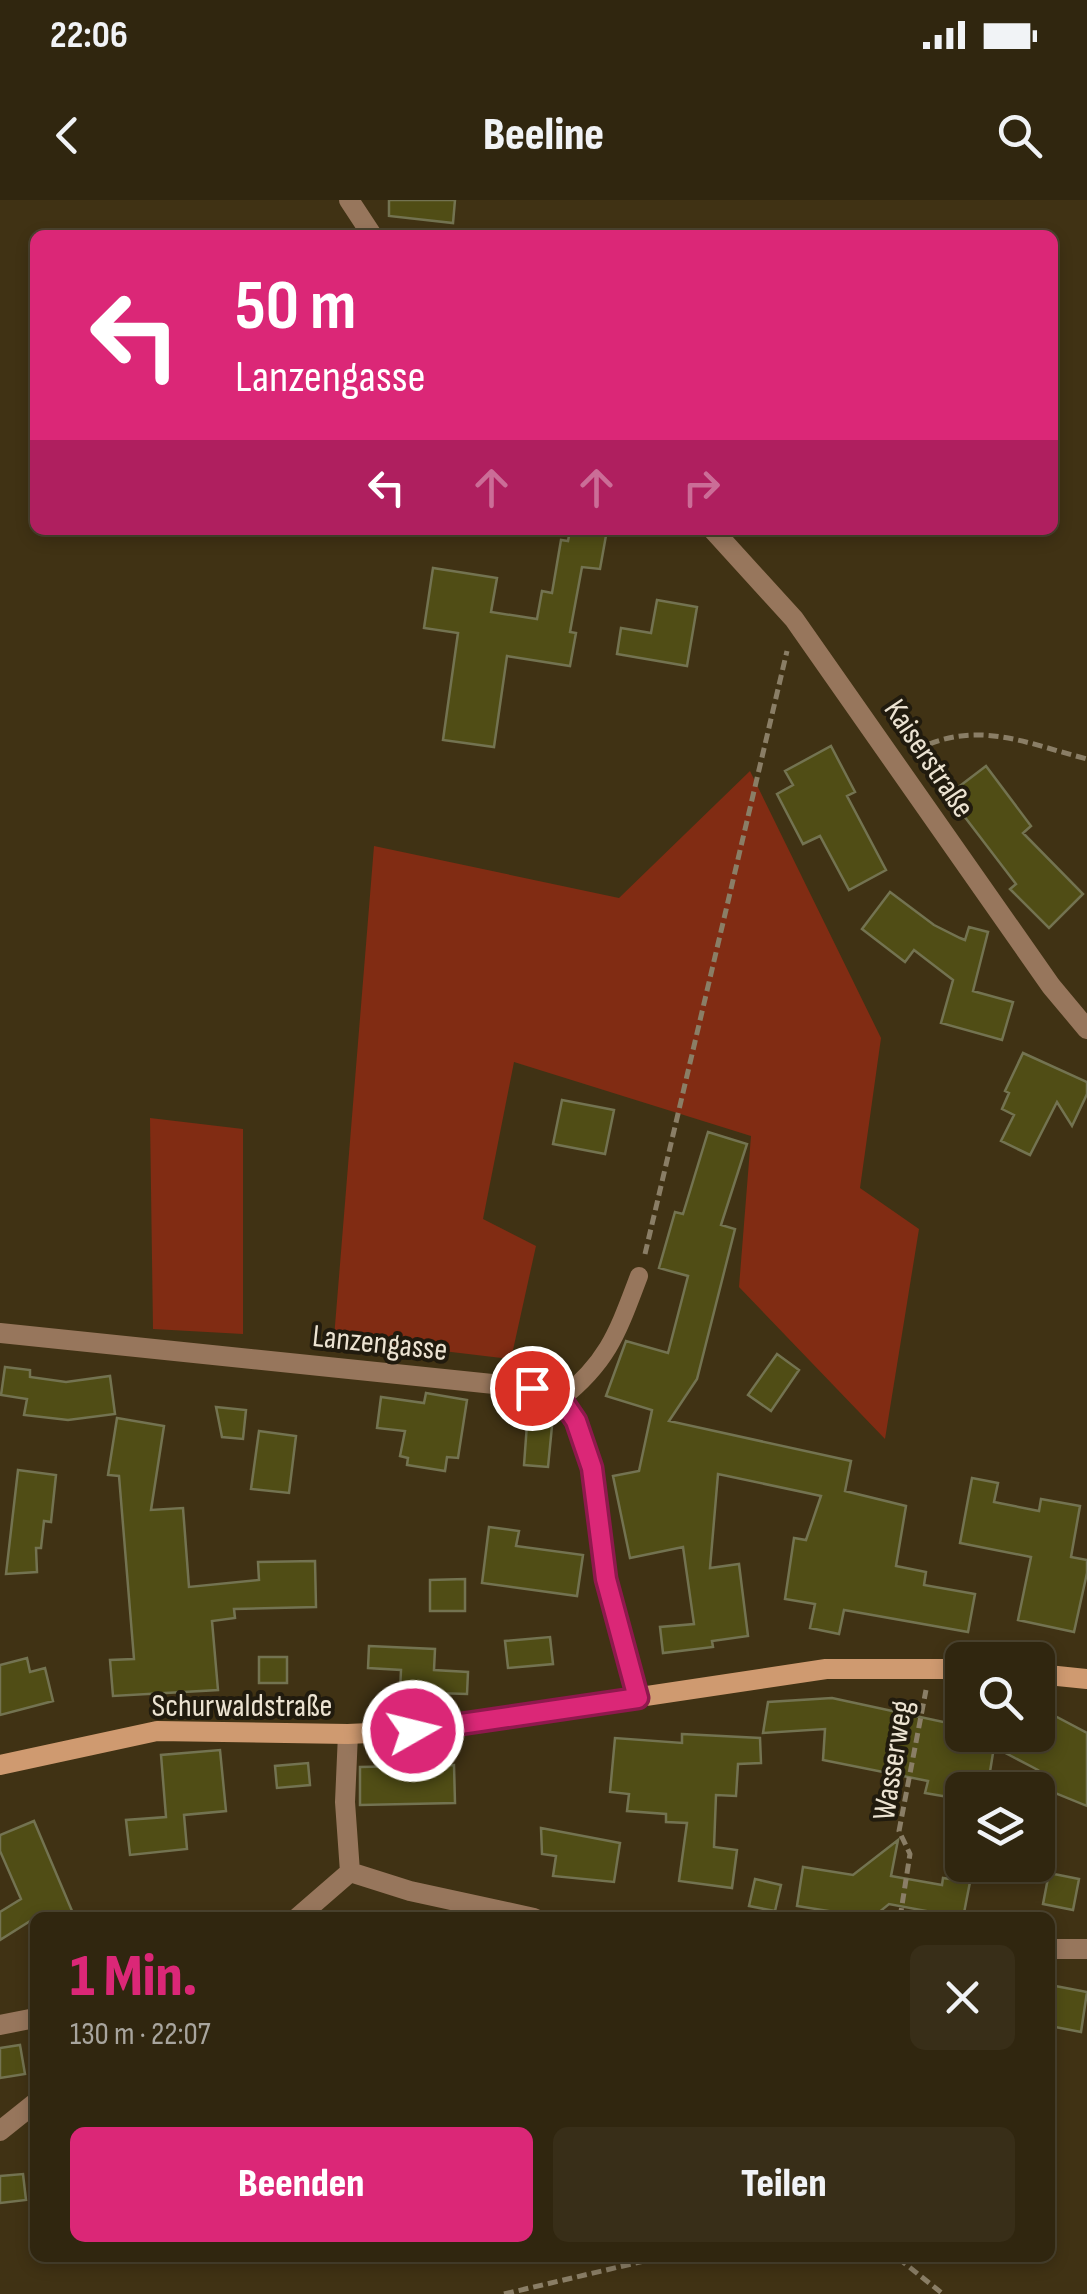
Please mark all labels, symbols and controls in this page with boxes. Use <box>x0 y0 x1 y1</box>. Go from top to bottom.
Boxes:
text: 22:06 <box>50 13 128 58</box>
icon: back <box>40 108 95 163</box>
text: Beeline <box>483 108 604 163</box>
icon: search <box>992 108 1047 163</box>
text: 50 m <box>235 265 356 349</box>
icon: left <box>70 270 200 400</box>
text: Lanzengasse <box>235 350 426 405</box>
icon: left <box>359 460 414 515</box>
icon: ahead <box>464 460 519 515</box>
icon: ahead <box>569 460 624 515</box>
icon: right <box>674 460 729 515</box>
street label: Kaiserstraße <box>875 692 982 825</box>
street label: Lanzengasse <box>310 1317 449 1370</box>
pin <box>490 1346 575 1431</box>
icon: arrive <box>505 1361 560 1416</box>
map controls <box>945 1642 1055 1882</box>
button: search <box>945 1642 1055 1752</box>
position arrow <box>361 1679 465 1783</box>
street label: Schurwaldstraße <box>152 1687 332 1726</box>
street label: Wasserweg <box>865 1697 922 1823</box>
button: layers <box>945 1772 1055 1882</box>
text: 1 Min. <box>70 1941 197 2013</box>
button: close <box>910 1945 1015 2050</box>
text: 130 m · 22:07 <box>70 2015 210 2054</box>
button: Beenden <box>70 2127 533 2242</box>
button: Teilen <box>553 2127 1015 2242</box>

